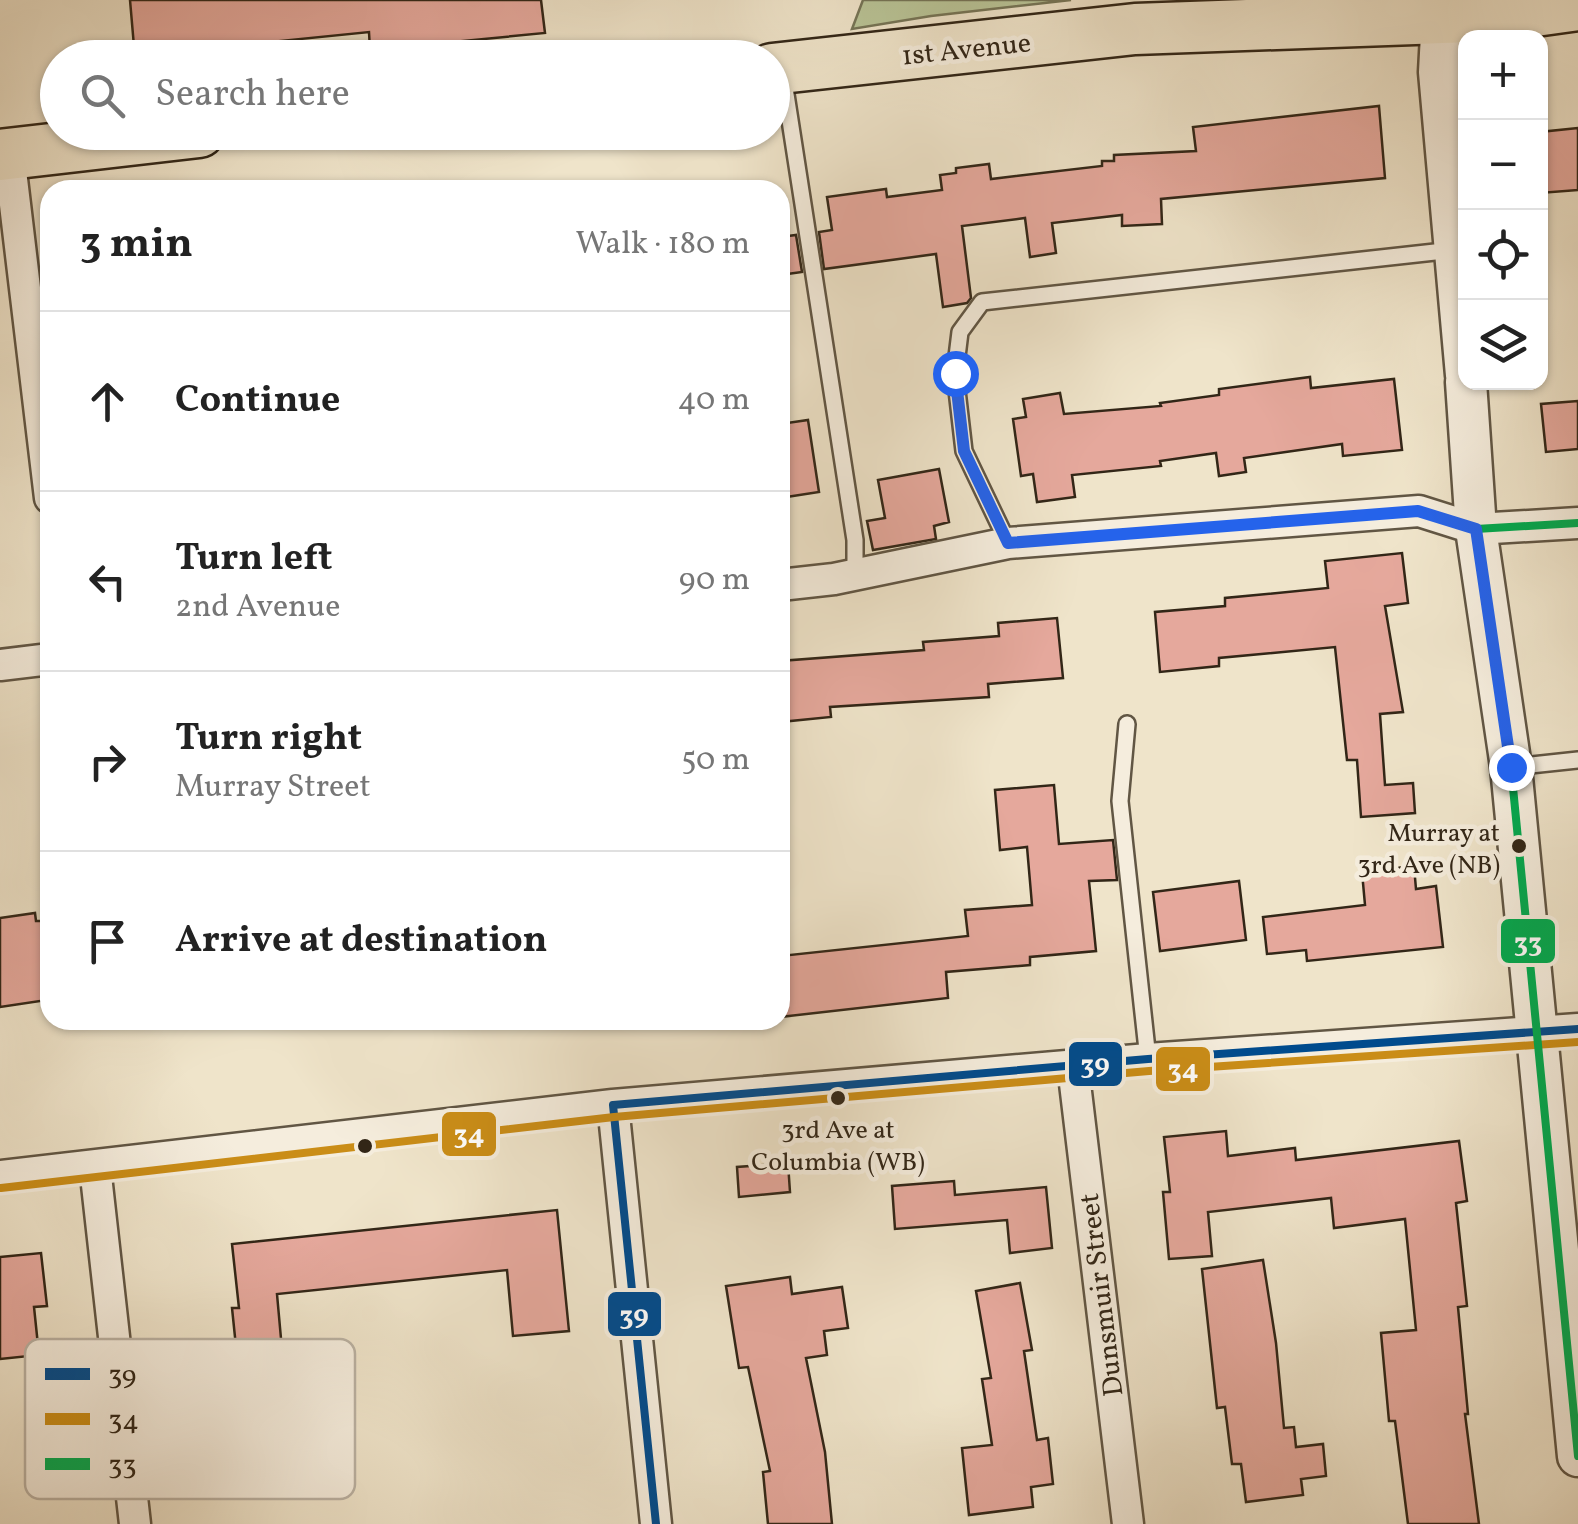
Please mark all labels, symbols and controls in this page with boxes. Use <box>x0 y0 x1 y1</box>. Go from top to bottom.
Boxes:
street label: 1st Avenue <box>900 24 1033 77</box>
map controls <box>1458 30 1548 390</box>
button: + <box>1458 30 1548 120</box>
search box <box>40 40 790 150</box>
icon: search <box>75 68 130 123</box>
text: Search here <box>155 69 350 122</box>
button: − <box>1458 120 1548 210</box>
button: locate <box>1458 210 1548 300</box>
text: 3 min <box>80 216 193 275</box>
text: Walk · 180 m <box>576 223 750 267</box>
button: layers <box>1458 300 1548 390</box>
route start <box>933 351 979 397</box>
icon: ahead <box>80 374 135 429</box>
text: Continue <box>175 375 340 428</box>
text: 40 m <box>678 379 750 423</box>
text: Turn left <box>175 533 332 586</box>
icon: left <box>80 554 135 609</box>
text: 90 m <box>679 559 750 603</box>
text: 2nd Avenue <box>175 586 340 630</box>
text: Turn right <box>175 713 362 766</box>
icon: right <box>80 734 135 789</box>
text: 50 m <box>681 739 750 783</box>
route end <box>1489 745 1535 791</box>
text: Murray Street <box>175 766 371 810</box>
place label: Murray at 3rd Ave (NB) <box>1358 816 1500 884</box>
marker: Murray at 3rd Ave (NB) <box>1509 836 1529 856</box>
icon: arrive <box>80 914 135 969</box>
text: Arrive at destination <box>175 915 548 968</box>
line badge: 33 <box>1499 917 1557 965</box>
text: 33 <box>1514 924 1542 963</box>
line badge: 39 <box>1067 1040 1124 1088</box>
line badge: 34 <box>1154 1045 1212 1093</box>
text: 39 <box>1080 1046 1110 1085</box>
text: 34 <box>1167 1051 1199 1090</box>
marker: 3rd Ave at Columbia (WB) <box>828 1088 848 1108</box>
line badge: 34 <box>440 1110 498 1158</box>
place label: 3rd Ave at Columbia (WB) <box>751 1113 925 1181</box>
text: 34 <box>453 1116 485 1155</box>
unlabelled marker <box>355 1136 375 1156</box>
street label: Dunsmuir Street <box>1071 1191 1134 1399</box>
line badge: 39 <box>606 1290 663 1338</box>
text: 39 <box>619 1297 649 1336</box>
legend <box>25 1339 355 1499</box>
text: 39 <box>108 1357 136 1396</box>
text: 34 <box>108 1402 139 1441</box>
text: 33 <box>108 1447 137 1486</box>

